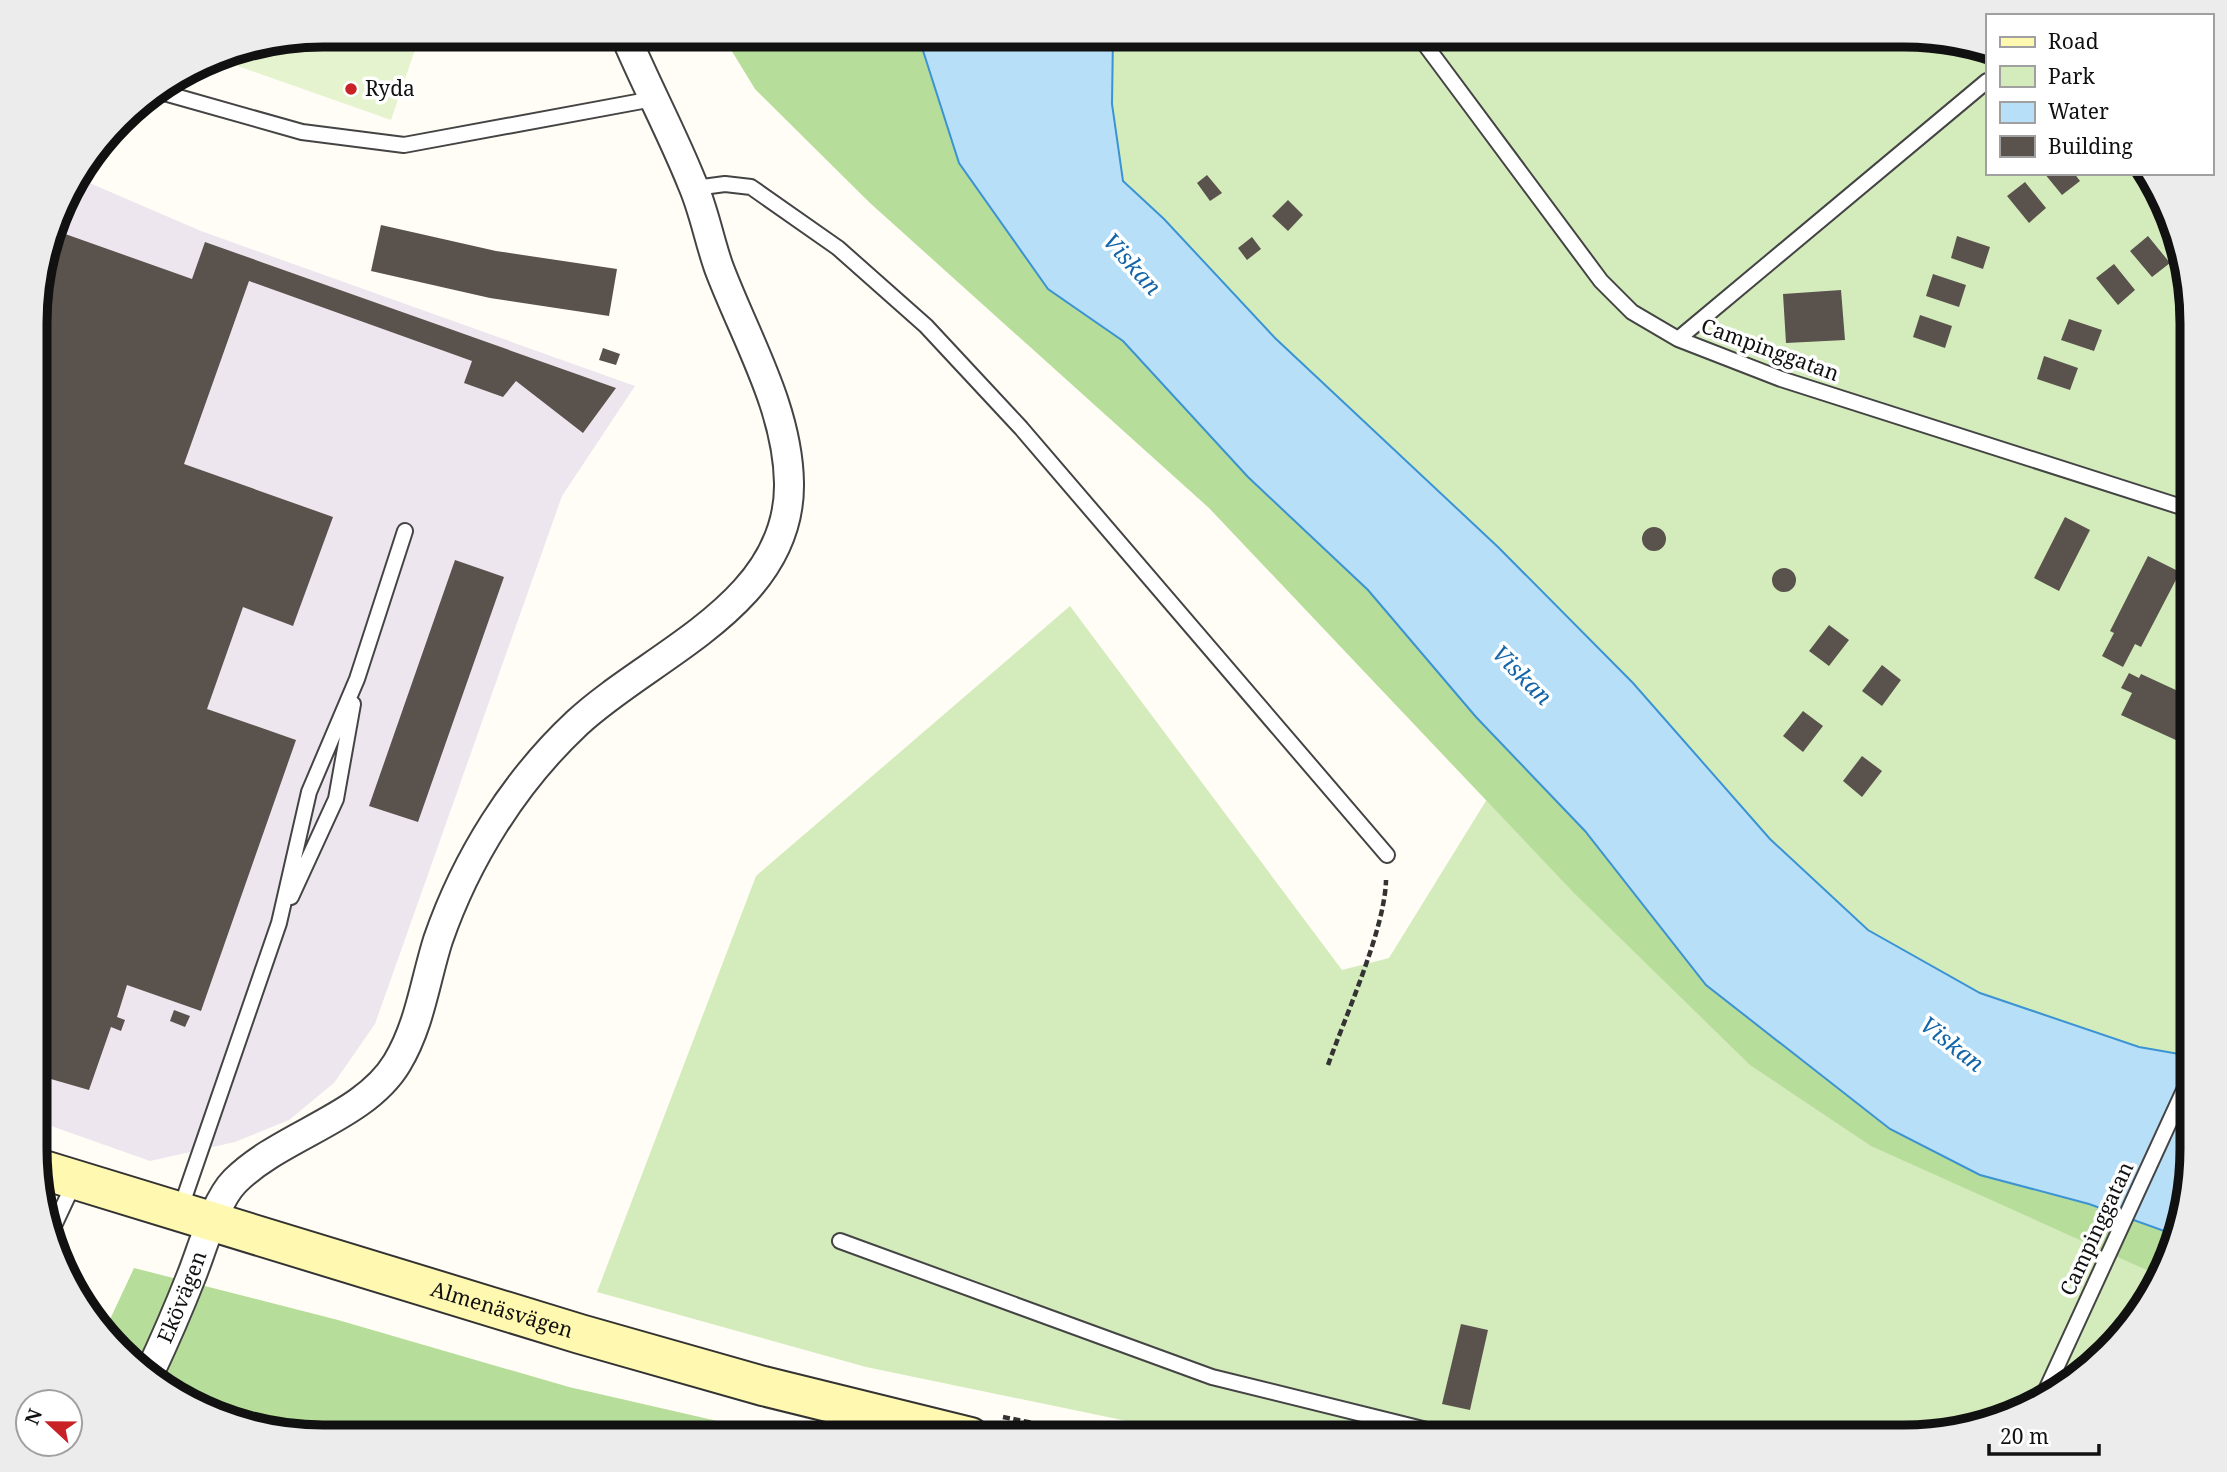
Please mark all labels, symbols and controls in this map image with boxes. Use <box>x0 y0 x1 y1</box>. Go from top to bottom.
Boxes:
legend <box>1986 14 2213 175</box>
text: Road <box>2048 27 2099 55</box>
text: Park <box>2048 62 2095 90</box>
place label: Ryda <box>365 74 415 102</box>
marker: Ryda <box>343 81 359 97</box>
text: Water <box>2048 97 2109 125</box>
text: Building <box>2048 132 2133 160</box>
water label: Viskan <box>1096 225 1169 301</box>
street label: Campinggatan <box>1697 311 1843 387</box>
water label: Viskan <box>1485 637 1560 712</box>
water label: Viskan <box>1914 1008 1992 1079</box>
street label: Campinggatan <box>2053 1157 2139 1300</box>
street label: Ekövägen <box>150 1247 212 1347</box>
street label: Almenäsvägen <box>427 1274 577 1344</box>
north arrow <box>14 1388 84 1458</box>
text: N <box>18 1405 48 1428</box>
scale bar <box>1989 1412 2099 1456</box>
text: 20 m <box>2000 1422 2049 1450</box>

